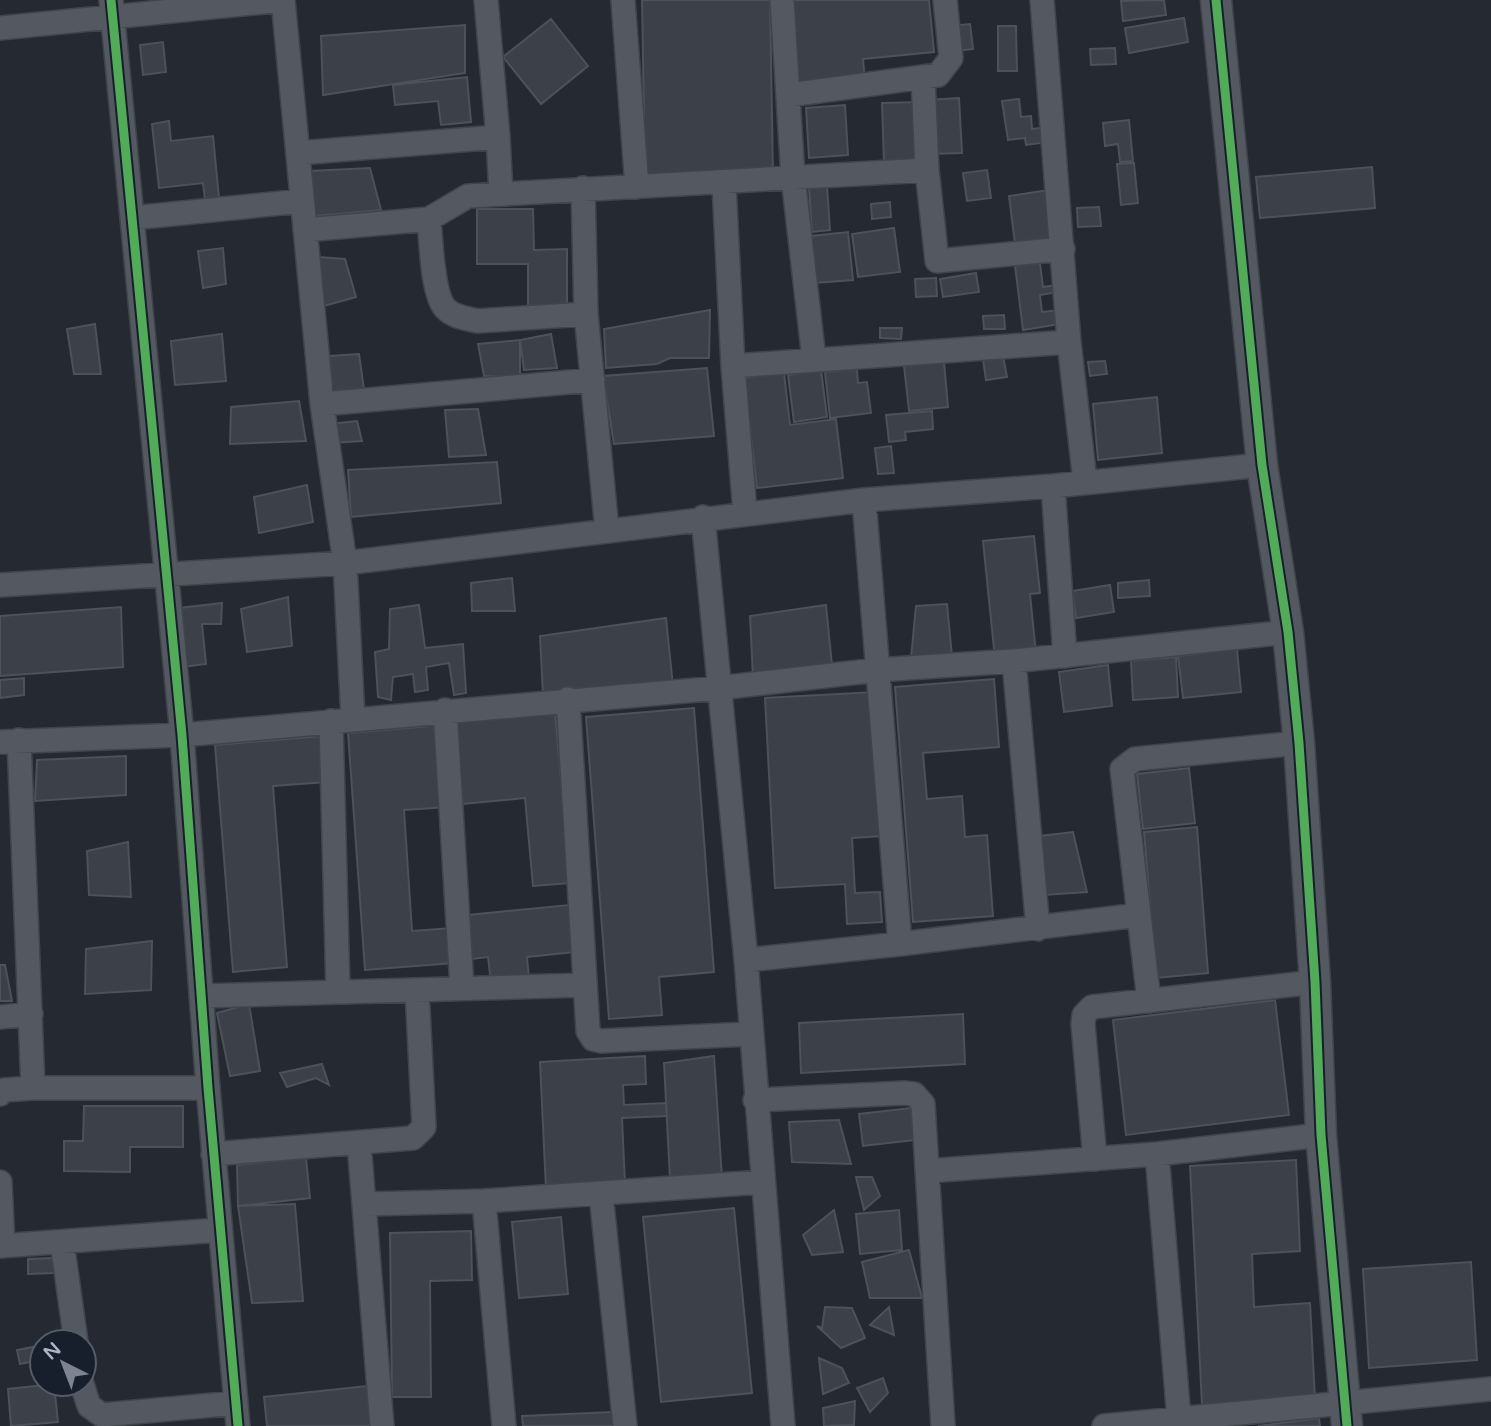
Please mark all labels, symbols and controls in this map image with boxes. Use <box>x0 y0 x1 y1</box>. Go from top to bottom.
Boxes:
north arrow <box>28 1328 98 1398</box>
text: N <box>39 1338 65 1364</box>

